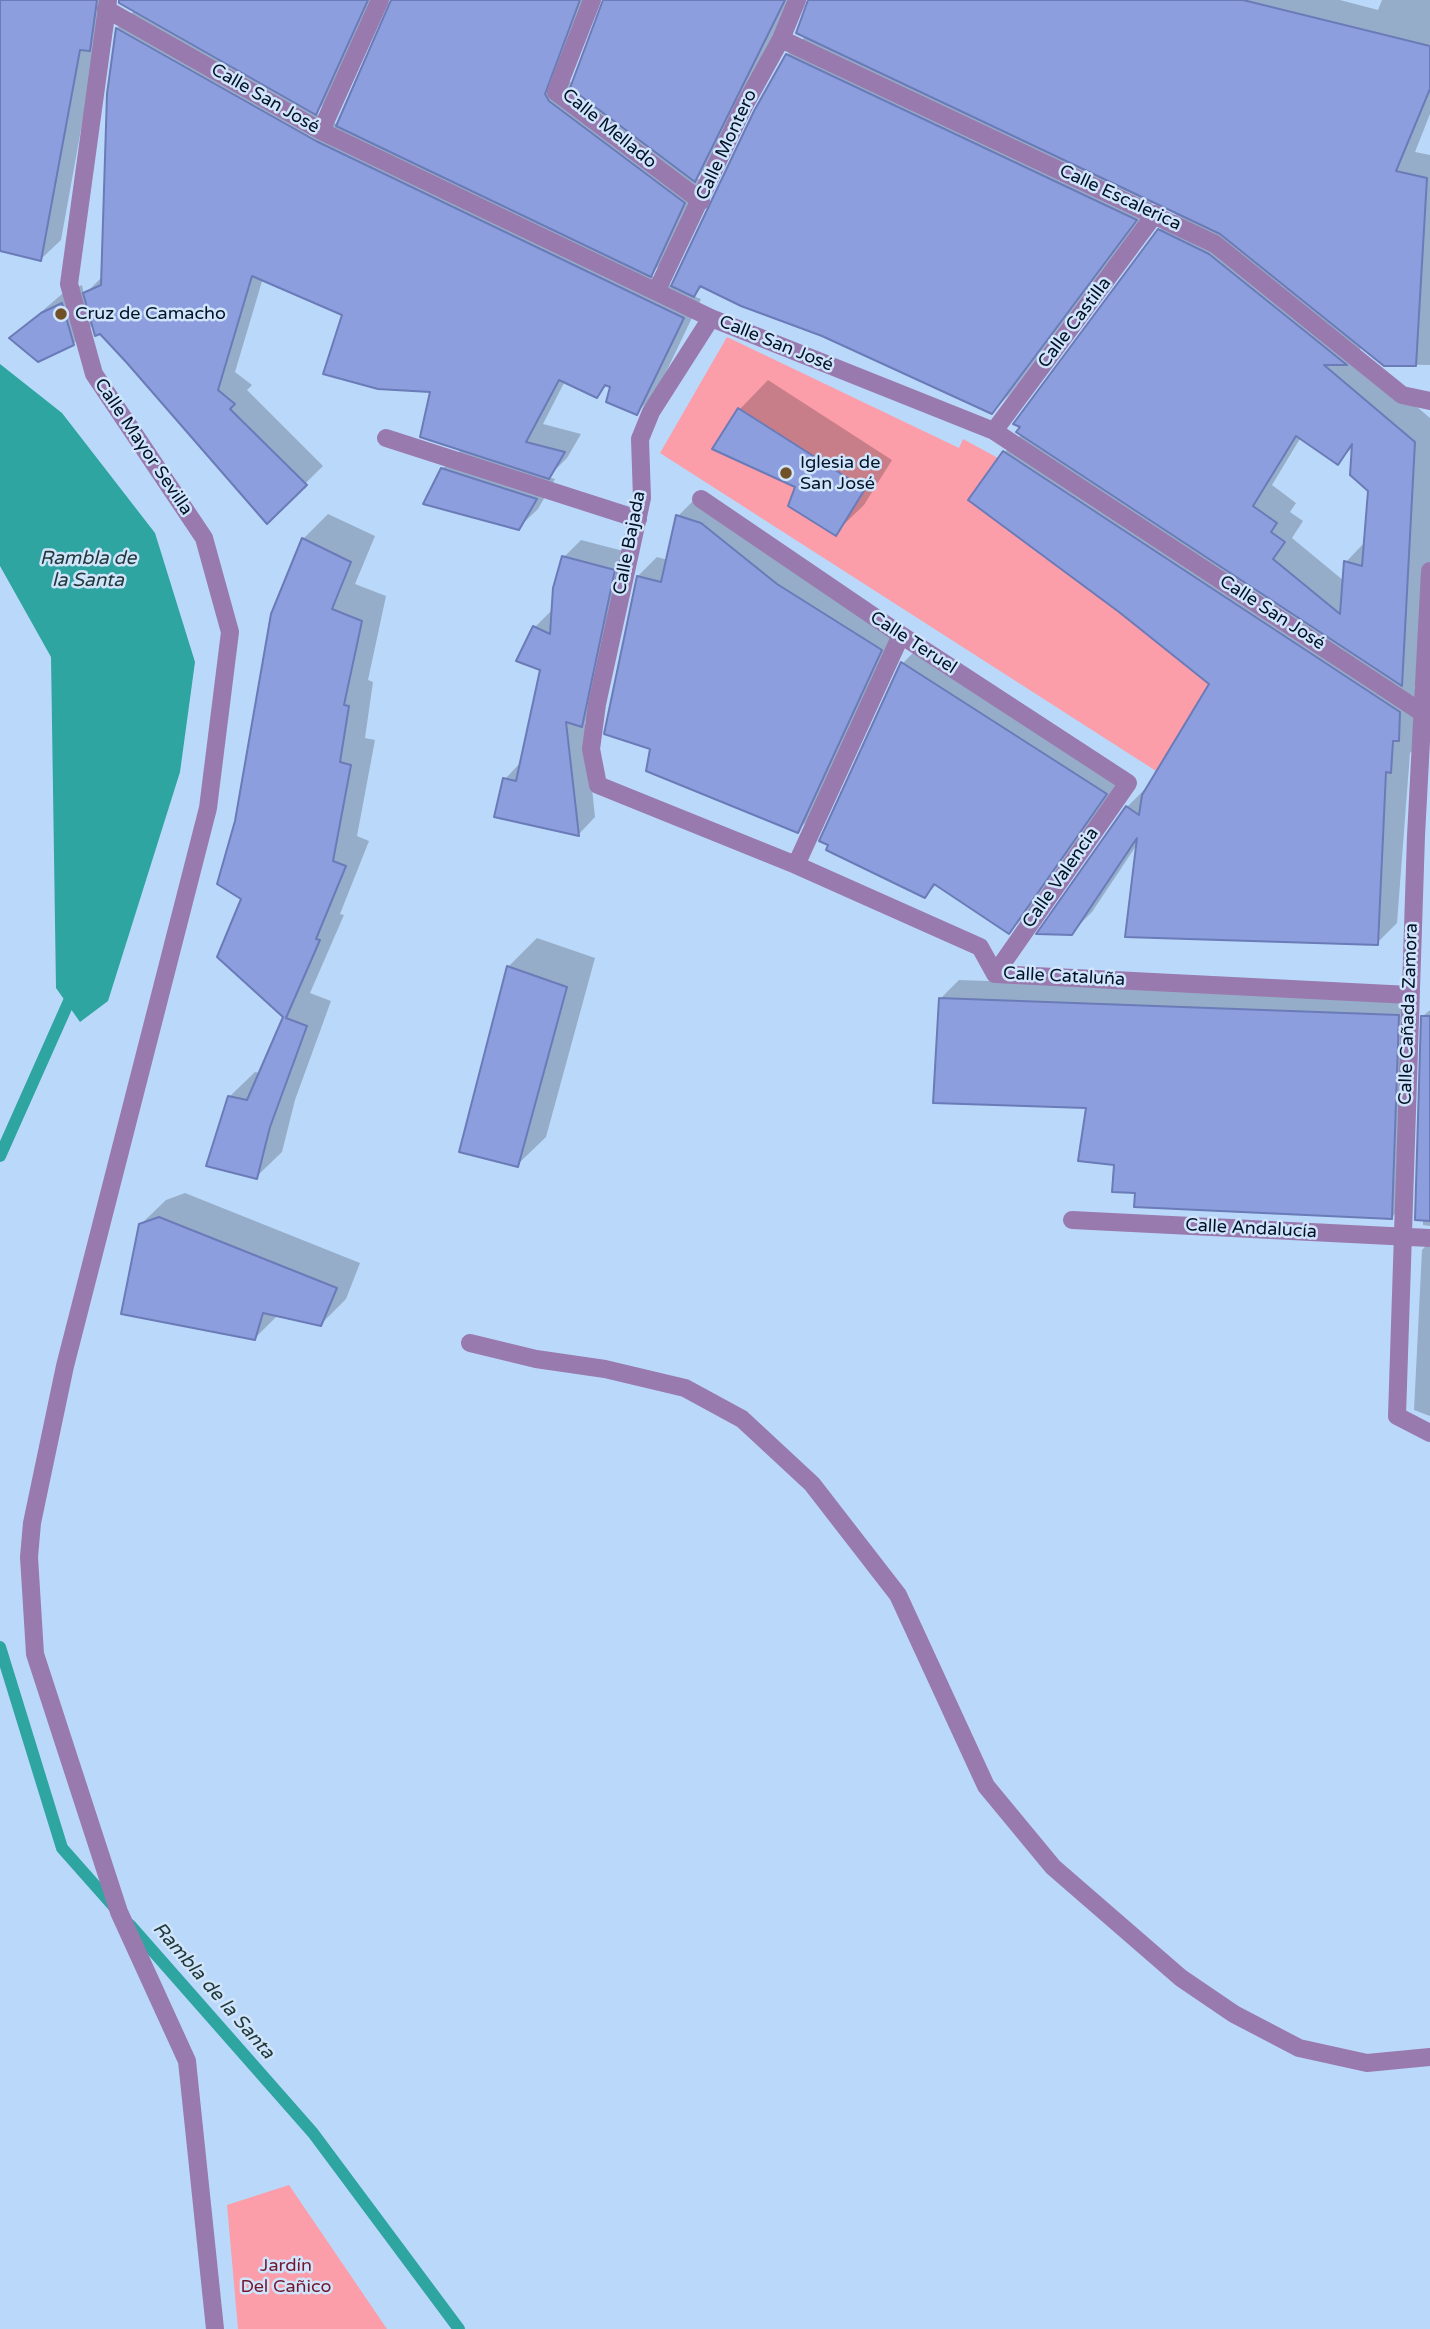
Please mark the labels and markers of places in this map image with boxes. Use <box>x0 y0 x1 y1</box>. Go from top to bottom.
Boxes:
place label: Cruz de Camacho <box>75 303 226 325</box>
marker: Cruz de Camacho <box>53 306 69 322</box>
place label: Iglesia de San José <box>800 452 880 494</box>
marker: Iglesia de San José <box>778 465 794 481</box>

